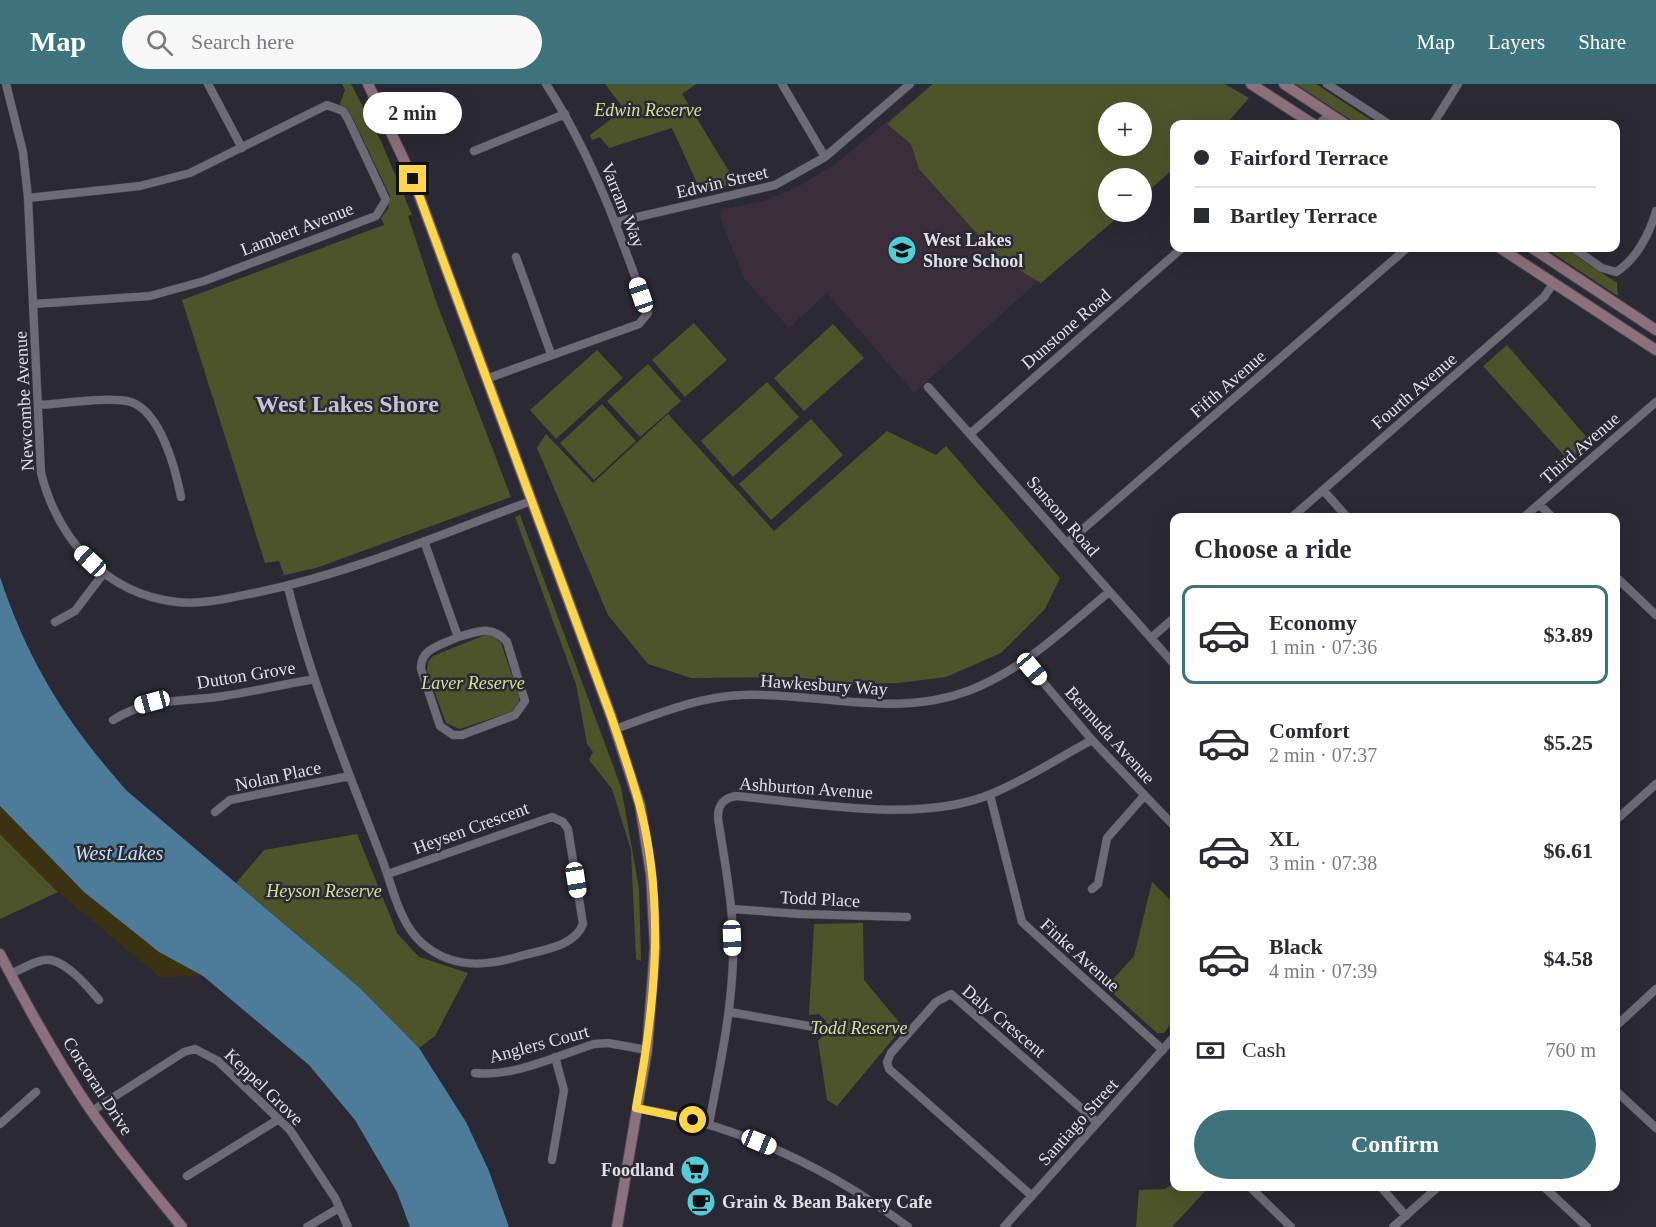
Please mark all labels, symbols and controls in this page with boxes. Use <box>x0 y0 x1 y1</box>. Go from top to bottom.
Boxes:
search box <box>122 15 542 69</box>
text: Map <box>30 26 86 57</box>
icon: search <box>143 26 176 59</box>
text: Search here <box>191 29 294 54</box>
text: Map <box>1417 30 1455 54</box>
text: Layers <box>1488 30 1545 54</box>
text: Share <box>1578 30 1626 54</box>
callout: 2 min <box>364 92 462 134</box>
park label: Edwin Reserve <box>593 100 702 120</box>
text: 2 min <box>388 102 437 124</box>
map controls <box>1098 102 1152 222</box>
button: + <box>1098 102 1152 156</box>
text: Fairford Terrace <box>1230 145 1388 170</box>
street label: Varram Way <box>597 160 649 250</box>
street label: Edwin Street <box>674 162 770 202</box>
route end <box>399 165 426 192</box>
button: − <box>1098 168 1152 222</box>
street label: Lambert Avenue <box>238 198 356 260</box>
text: Bartley Terrace <box>1230 203 1377 228</box>
place label: West Lakes Shore School <box>923 230 1023 271</box>
school or university icon: West Lakes Shore School <box>886 234 918 266</box>
car <box>627 275 655 315</box>
street label: Dunstone Road <box>1017 285 1115 373</box>
street label: Newcombe Avenue <box>10 331 38 471</box>
street label: Fifth Avenue <box>1186 346 1270 422</box>
street label: Fourth Avenue <box>1367 349 1461 433</box>
district label: West Lakes Shore <box>255 391 439 417</box>
street label: Third Avenue <box>1536 408 1624 488</box>
street label: Sansom Road <box>1023 472 1103 560</box>
text: Choose a ride <box>1194 534 1352 564</box>
car <box>71 542 109 580</box>
icon: car <box>1197 608 1251 662</box>
text: Economy <box>1269 610 1357 635</box>
text: $3.89 <box>1544 622 1593 647</box>
text: 1 min · 07:36 <box>1269 636 1377 658</box>
car <box>1014 649 1050 689</box>
street label: Dutton Grove <box>195 657 297 693</box>
street label: Hawkesbury Way <box>760 671 888 699</box>
park label: Laver Reserve <box>420 673 525 693</box>
street label: Bermuda Avenue <box>1061 682 1159 788</box>
car <box>132 689 172 715</box>
icon: car <box>1197 716 1251 770</box>
text: Comfort <box>1269 718 1350 743</box>
text: $5.25 <box>1544 730 1593 755</box>
text: 2 min · 07:37 <box>1269 744 1377 766</box>
street label: Nolan Place <box>233 757 323 795</box>
street label: Ashburton Avenue <box>738 773 874 803</box>
street label: Heysen Crescent <box>411 798 531 858</box>
icon: car <box>1197 824 1251 878</box>
text: XL <box>1269 826 1300 851</box>
text: $6.61 <box>1544 838 1593 863</box>
water label: West Lakes <box>75 842 164 864</box>
text: 3 min · 07:38 <box>1269 852 1377 874</box>
car <box>564 861 588 899</box>
park label: Heyson Reserve <box>265 881 382 901</box>
street label: Todd Place <box>779 887 861 911</box>
street label: Finke Avenue <box>1036 914 1124 996</box>
car <box>722 920 742 956</box>
icon: car <box>1197 932 1251 986</box>
text: Black <box>1269 934 1323 959</box>
text: $4.58 <box>1544 946 1593 971</box>
text: 4 min · 07:39 <box>1269 960 1377 982</box>
street label: Daly Crescent <box>958 980 1050 1062</box>
park label: Todd Reserve <box>811 1018 907 1038</box>
street label: Anglers Court <box>487 1021 591 1067</box>
street label: Corcoran Drive <box>59 1033 137 1139</box>
icon: cash <box>1194 1034 1227 1067</box>
text: Cash <box>1242 1037 1286 1062</box>
text: 760 m <box>1545 1039 1596 1061</box>
street label: Keppel Grove <box>221 1045 307 1129</box>
street label: Santiago Street <box>1034 1075 1122 1169</box>
route start <box>679 1106 706 1133</box>
button: Confirm <box>1194 1110 1596 1179</box>
car <box>739 1127 779 1157</box>
supermarket icon: Foodland <box>679 1154 711 1186</box>
place label: Foodland <box>601 1160 674 1180</box>
cafe icon: Grain & Bean Bakery Cafe <box>685 1186 717 1218</box>
place label: Grain & Bean Bakery Cafe <box>722 1192 932 1212</box>

